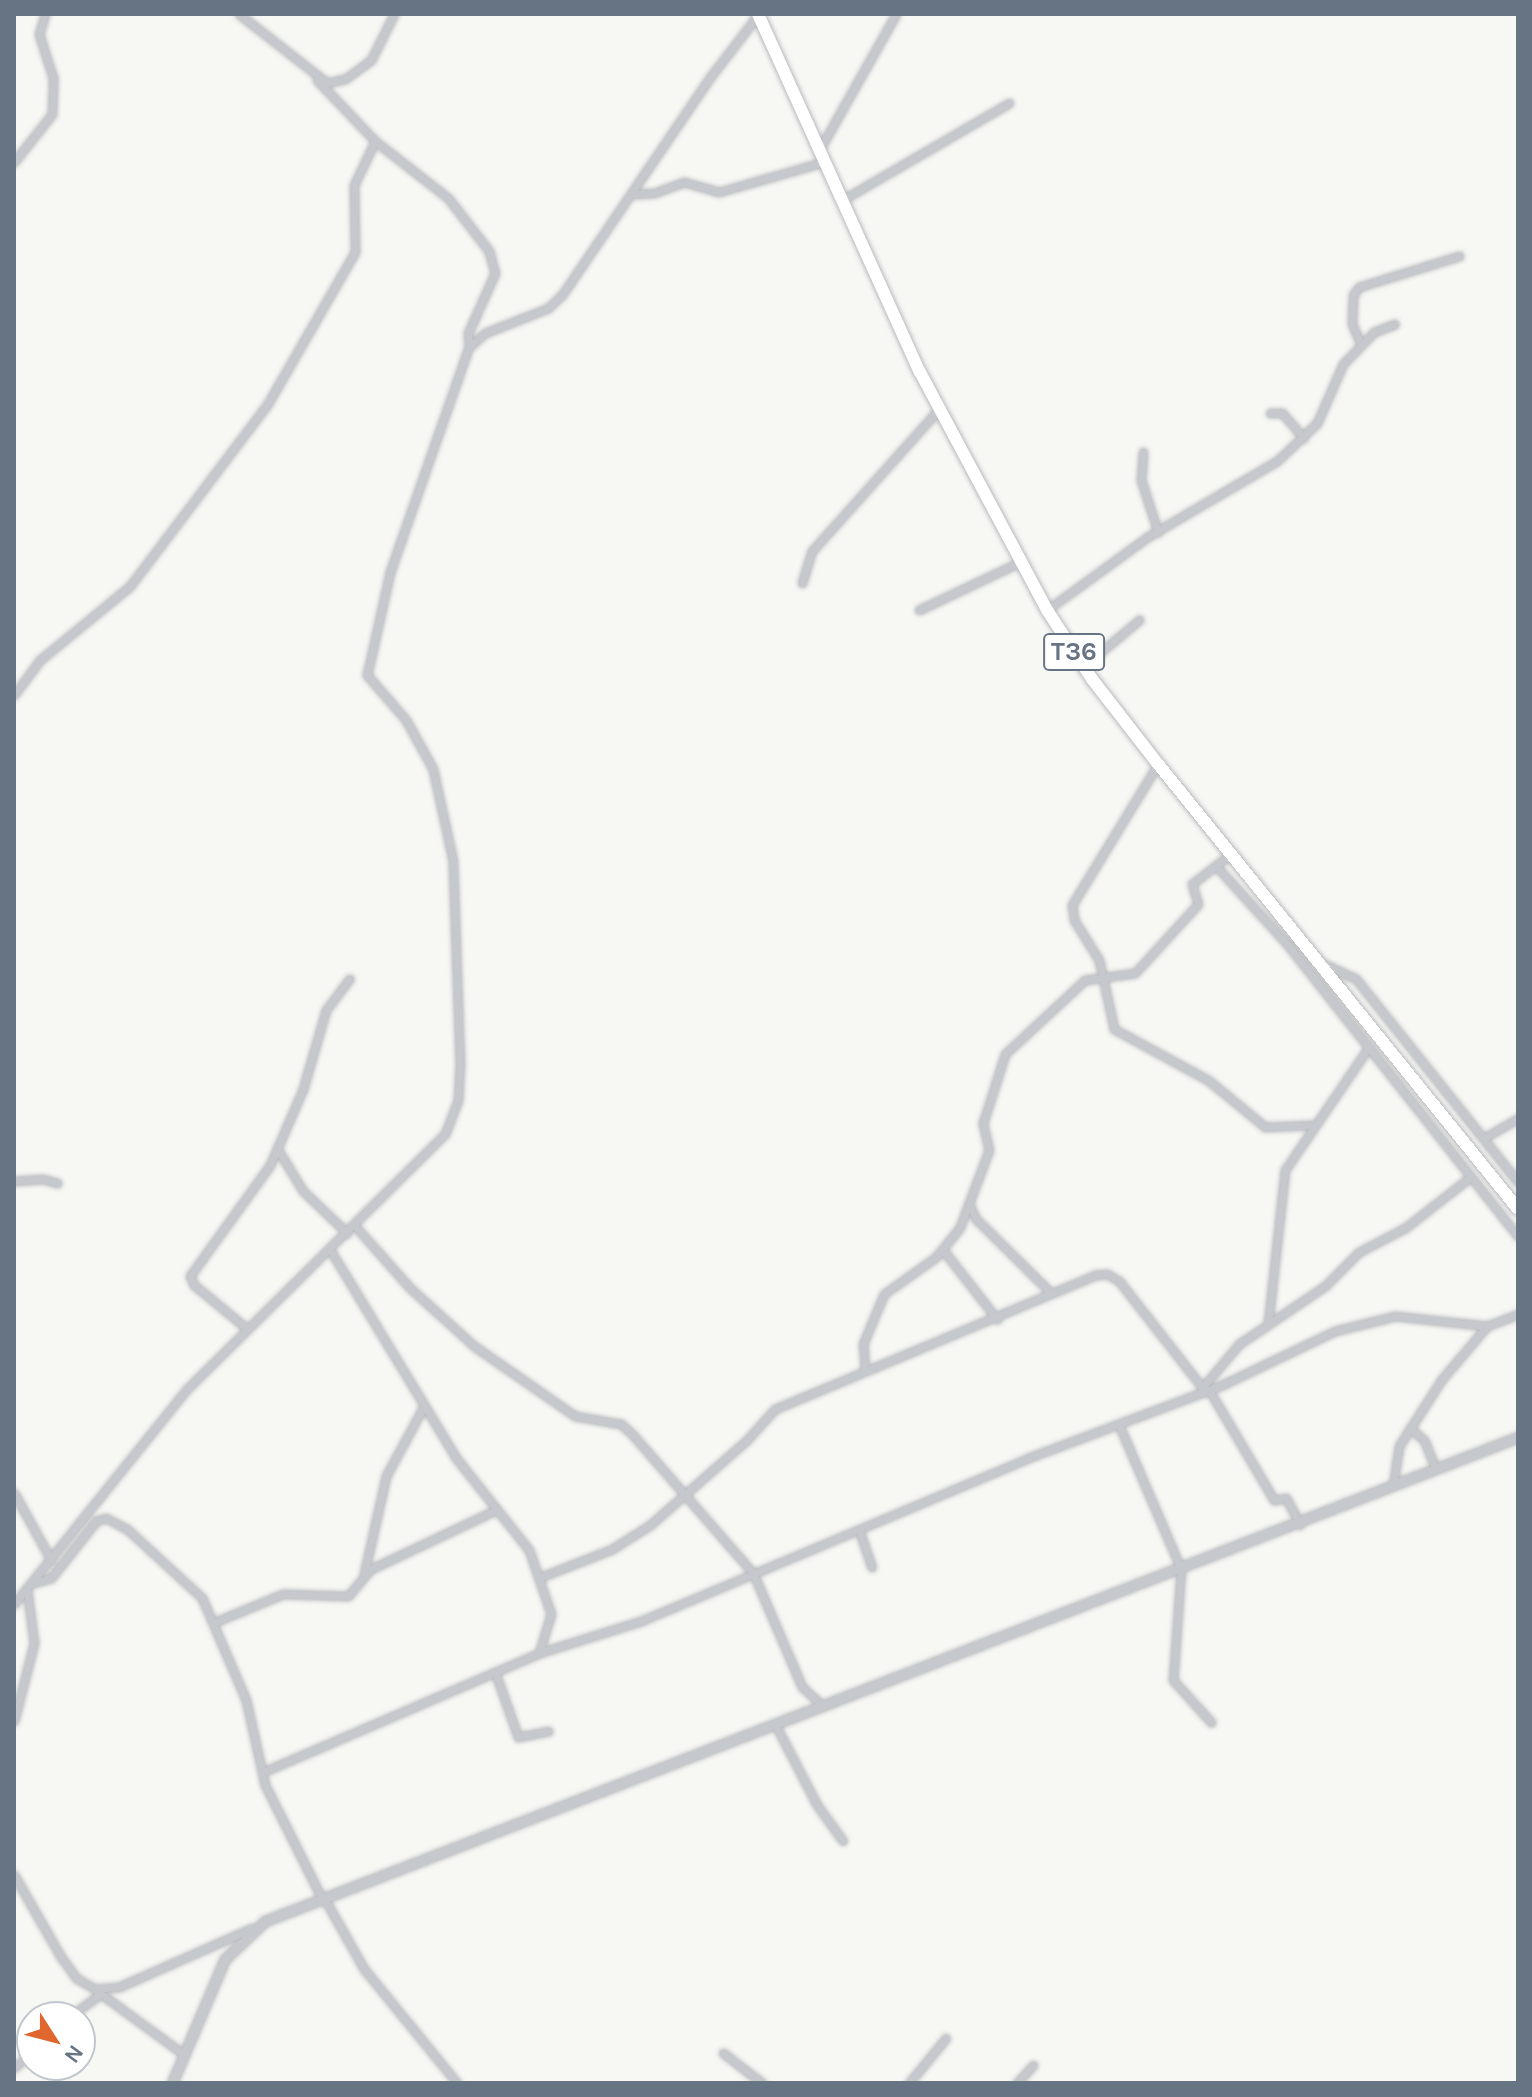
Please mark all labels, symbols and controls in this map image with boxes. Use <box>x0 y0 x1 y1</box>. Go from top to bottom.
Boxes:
road number: T36 <box>1042 630 1106 674</box>
north arrow <box>16 2001 96 2081</box>
text: N <box>59 2040 89 2068</box>

